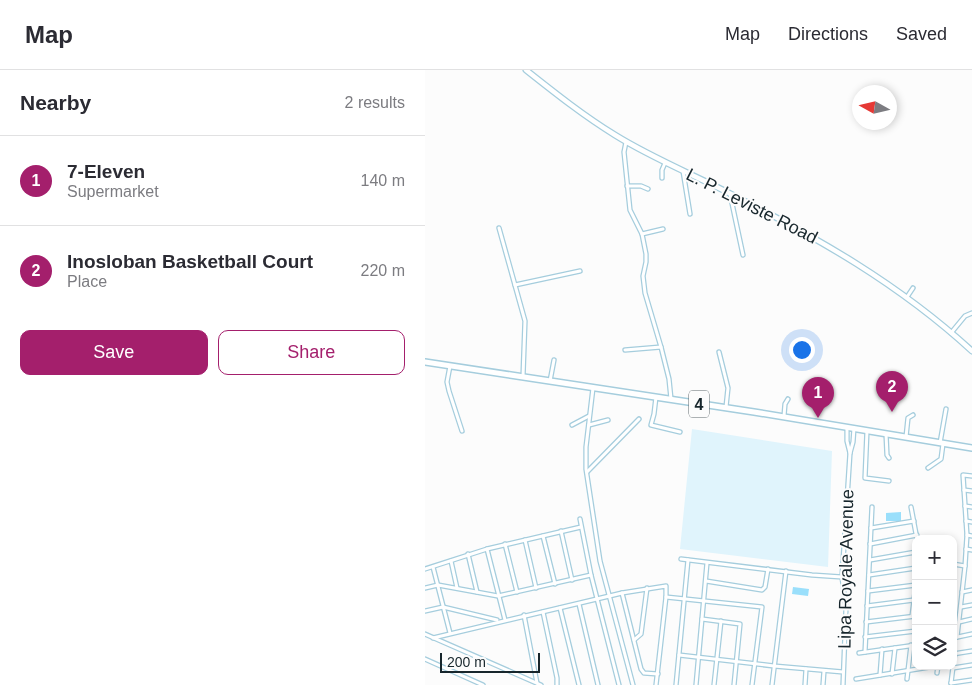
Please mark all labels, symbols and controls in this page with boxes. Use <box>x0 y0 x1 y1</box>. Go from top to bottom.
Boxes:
text: Map <box>25 21 73 48</box>
text: Map <box>725 24 760 44</box>
text: Directions <box>788 24 868 44</box>
text: Saved <box>896 24 947 44</box>
north arrow <box>852 85 897 130</box>
text: Nearby <box>20 91 91 114</box>
text: 2 results <box>345 94 405 111</box>
text: 7-Eleven <box>67 161 145 182</box>
street label: L. P. Leviste Road <box>683 164 821 248</box>
text: 1 <box>32 172 40 189</box>
text: 140 m <box>361 172 405 189</box>
text: Supermarket <box>67 183 159 200</box>
text: Inosloban Basketball Court <box>67 251 313 272</box>
text: 2 <box>32 262 40 279</box>
text: 220 m <box>361 262 405 279</box>
text: Place <box>67 273 107 290</box>
button: Save <box>20 330 208 375</box>
button: Share <box>218 330 405 375</box>
your location <box>789 337 815 363</box>
pin: 2 <box>876 371 908 412</box>
pin: 1 <box>802 377 834 418</box>
road number: 4 <box>689 390 709 418</box>
street label: Lipa Royale Avenue <box>835 489 857 649</box>
map controls <box>912 535 957 670</box>
button: + <box>912 535 957 580</box>
button: − <box>912 580 957 625</box>
button: layers <box>912 625 957 670</box>
scale bar <box>440 650 540 673</box>
text: 200 m <box>447 654 486 670</box>

